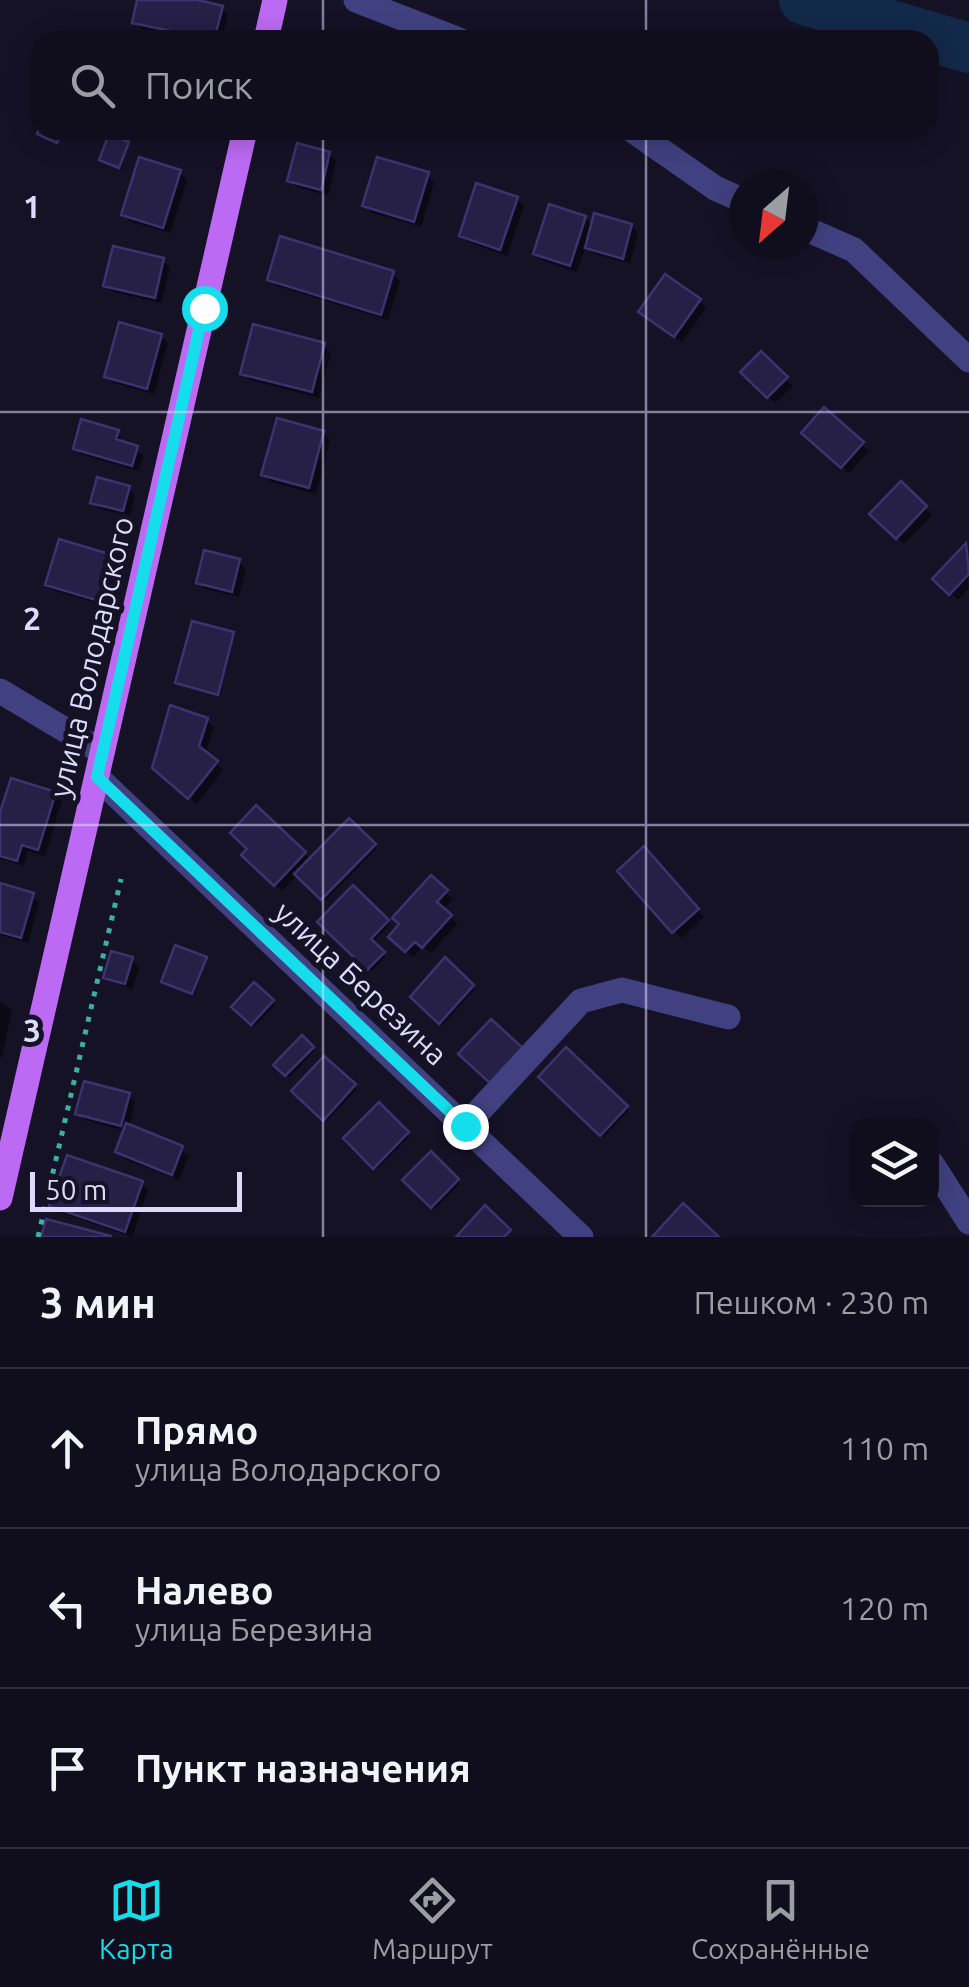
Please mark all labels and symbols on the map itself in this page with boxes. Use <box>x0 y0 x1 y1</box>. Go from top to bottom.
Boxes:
north arrow <box>729 170 819 260</box>
text: 1 <box>23 188 41 224</box>
route start <box>182 286 228 332</box>
street label: улица Володарского <box>42 513 140 801</box>
text: 2 <box>23 600 41 636</box>
street label: улица Березина <box>268 894 454 1072</box>
text: 3 <box>23 1012 41 1048</box>
route end <box>443 1104 489 1150</box>
scale bar <box>30 1167 242 1212</box>

